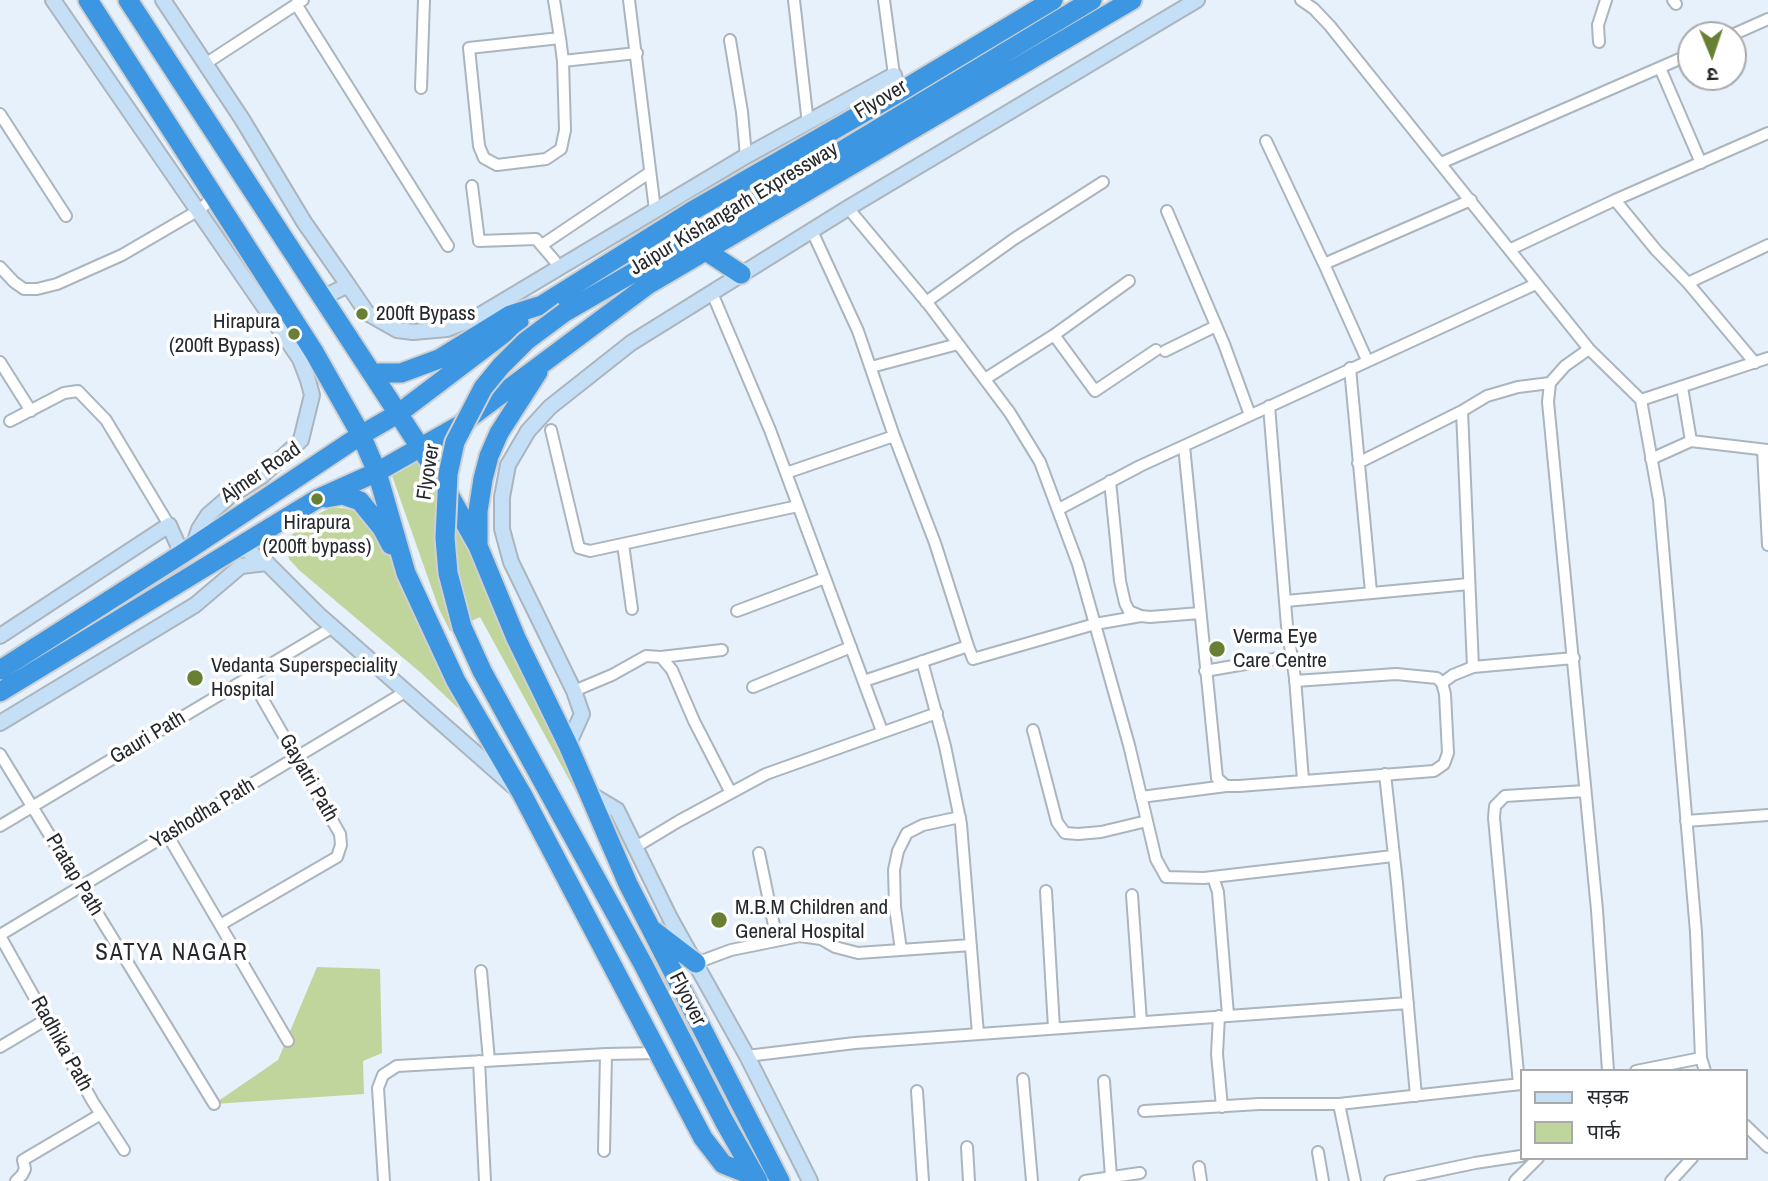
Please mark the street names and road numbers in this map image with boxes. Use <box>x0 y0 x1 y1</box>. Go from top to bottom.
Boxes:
street label: Flyover <box>850 75 912 125</box>
street label: Jaipur Kishangarh Expressway <box>625 137 843 281</box>
street label: Ajmer Road <box>216 437 306 509</box>
street label: Flyover <box>412 442 446 502</box>
street label: Gauri Path <box>106 706 190 770</box>
street label: Gayatri Path <box>273 730 343 826</box>
street label: Yashodha Path <box>147 773 259 855</box>
street label: Pratap Path <box>40 830 108 920</box>
street label: Flyover <box>663 968 711 1030</box>
street label: Radhika Path <box>25 992 97 1096</box>

